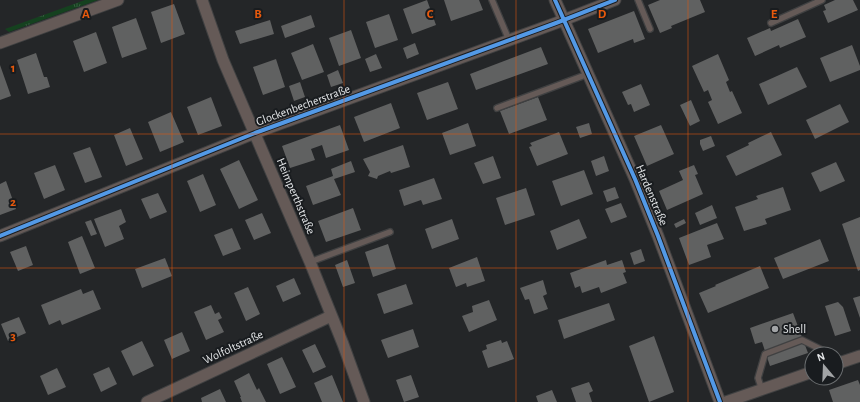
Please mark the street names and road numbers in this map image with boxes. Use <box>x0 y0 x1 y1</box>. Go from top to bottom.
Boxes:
street label: Glockenbecherstraße <box>254 82 352 128</box>
street label: Heimperthstraße <box>275 156 317 236</box>
street label: Hardenstraße <box>634 163 670 227</box>
street label: Wolfoltstraße <box>201 328 265 366</box>

